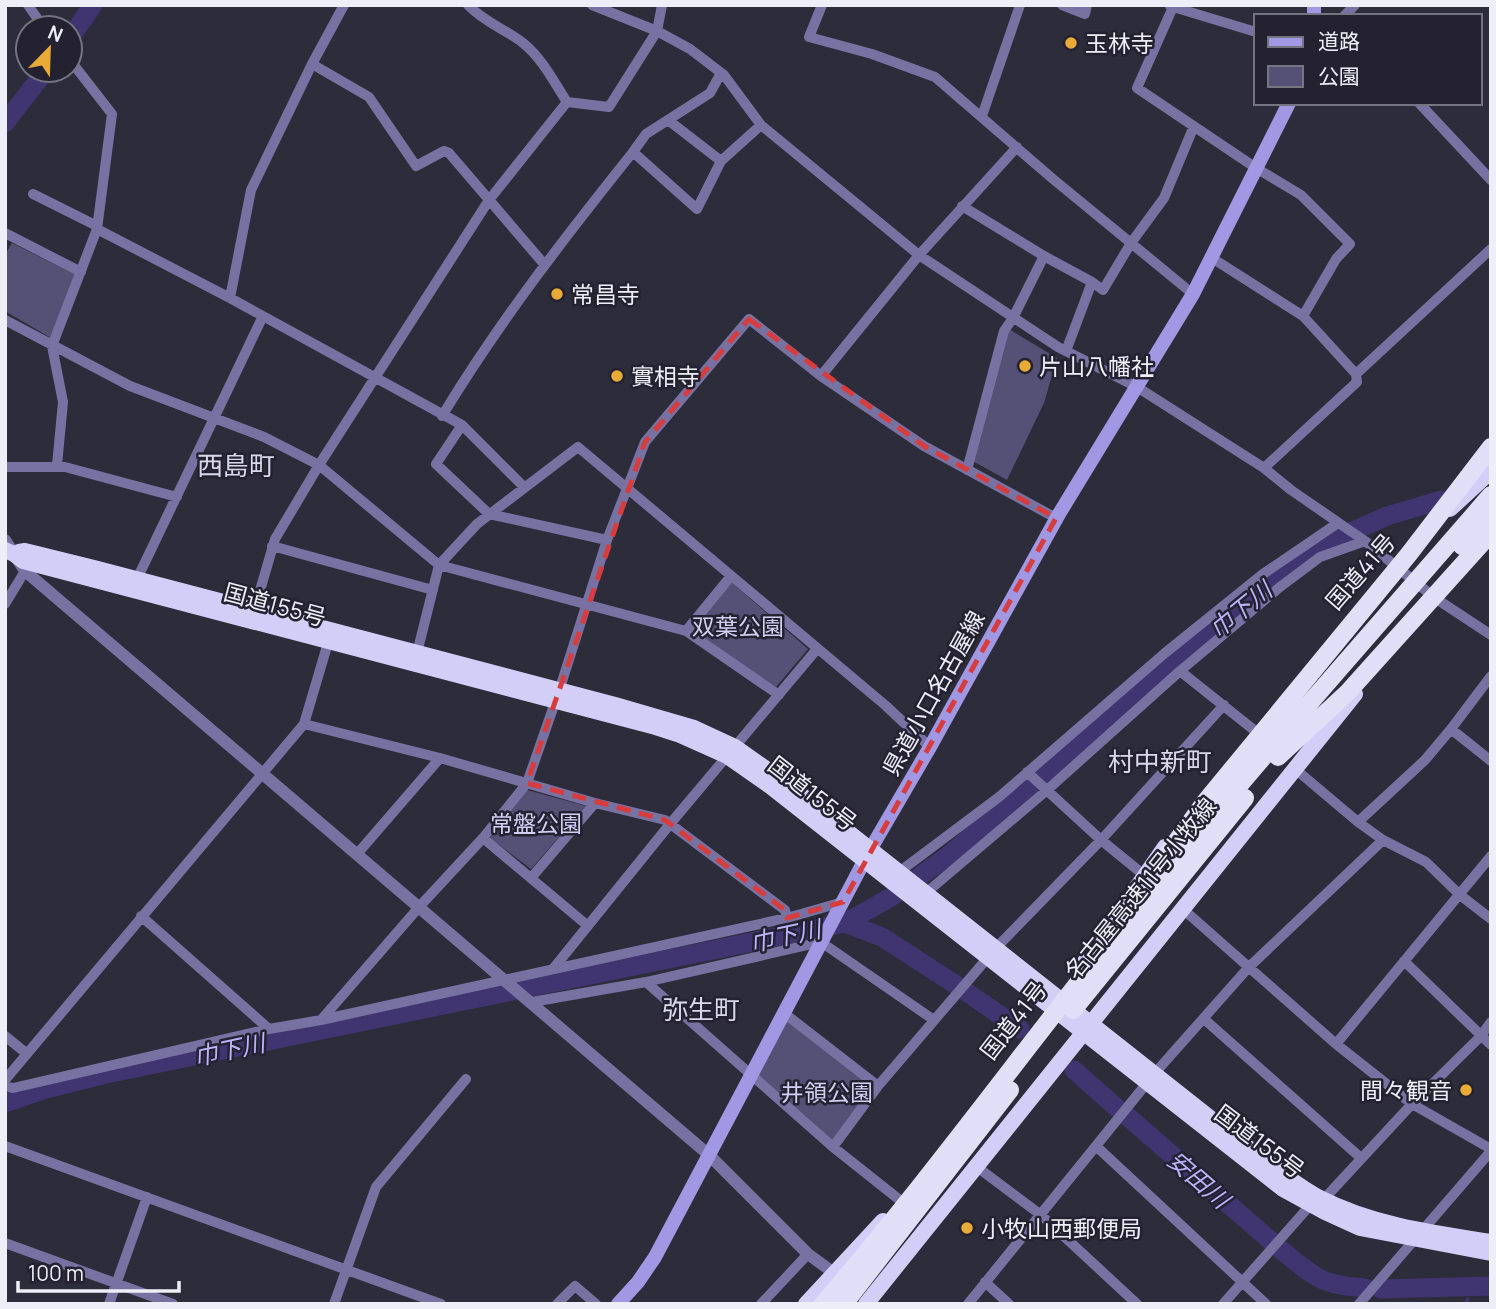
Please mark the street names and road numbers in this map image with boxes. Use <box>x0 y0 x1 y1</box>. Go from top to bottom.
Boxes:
street label: 国道41号 <box>1318 526 1402 616</box>
street label: 国道155号 <box>220 575 330 633</box>
street label: 県道小口名古屋線 <box>874 605 992 781</box>
street label: 国道155号 <box>762 748 864 838</box>
street label: 名古屋高速11号小牧線 <box>1057 791 1223 985</box>
street label: 国道41号 <box>972 974 1054 1066</box>
street label: 国道155号 <box>1209 1097 1311 1185</box>

